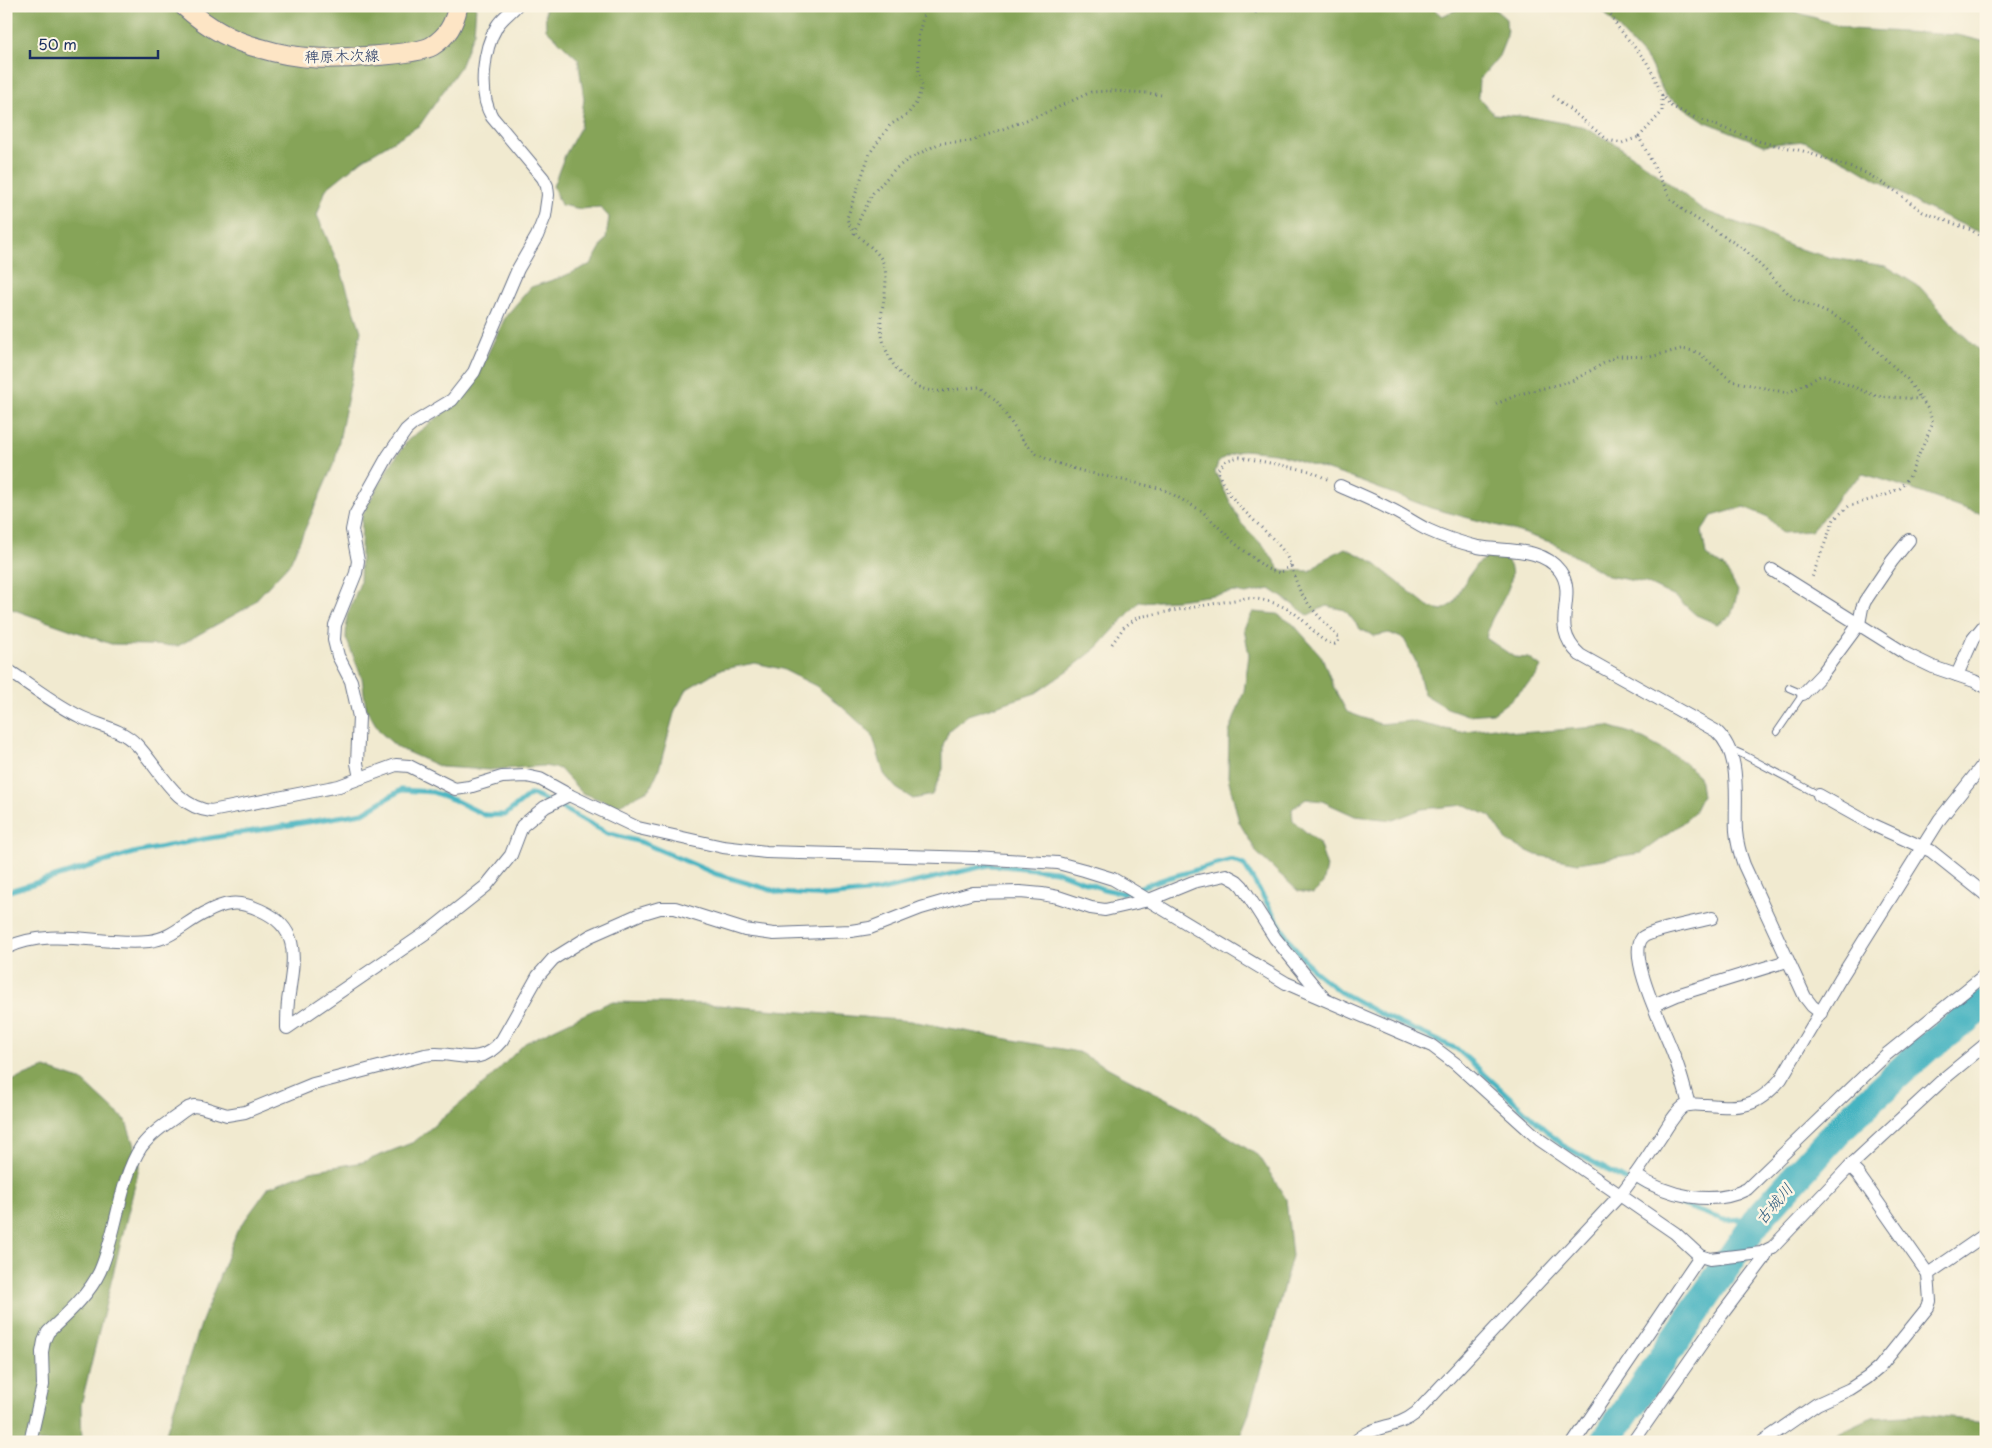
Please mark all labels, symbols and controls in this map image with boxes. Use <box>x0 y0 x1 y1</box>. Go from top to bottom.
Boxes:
scale bar <box>30 28 158 60</box>
text: 50 m <box>38 32 77 55</box>
street label: 稗原木次線 <box>304 43 380 67</box>
water label: 古城川 <box>1748 1177 1798 1229</box>

